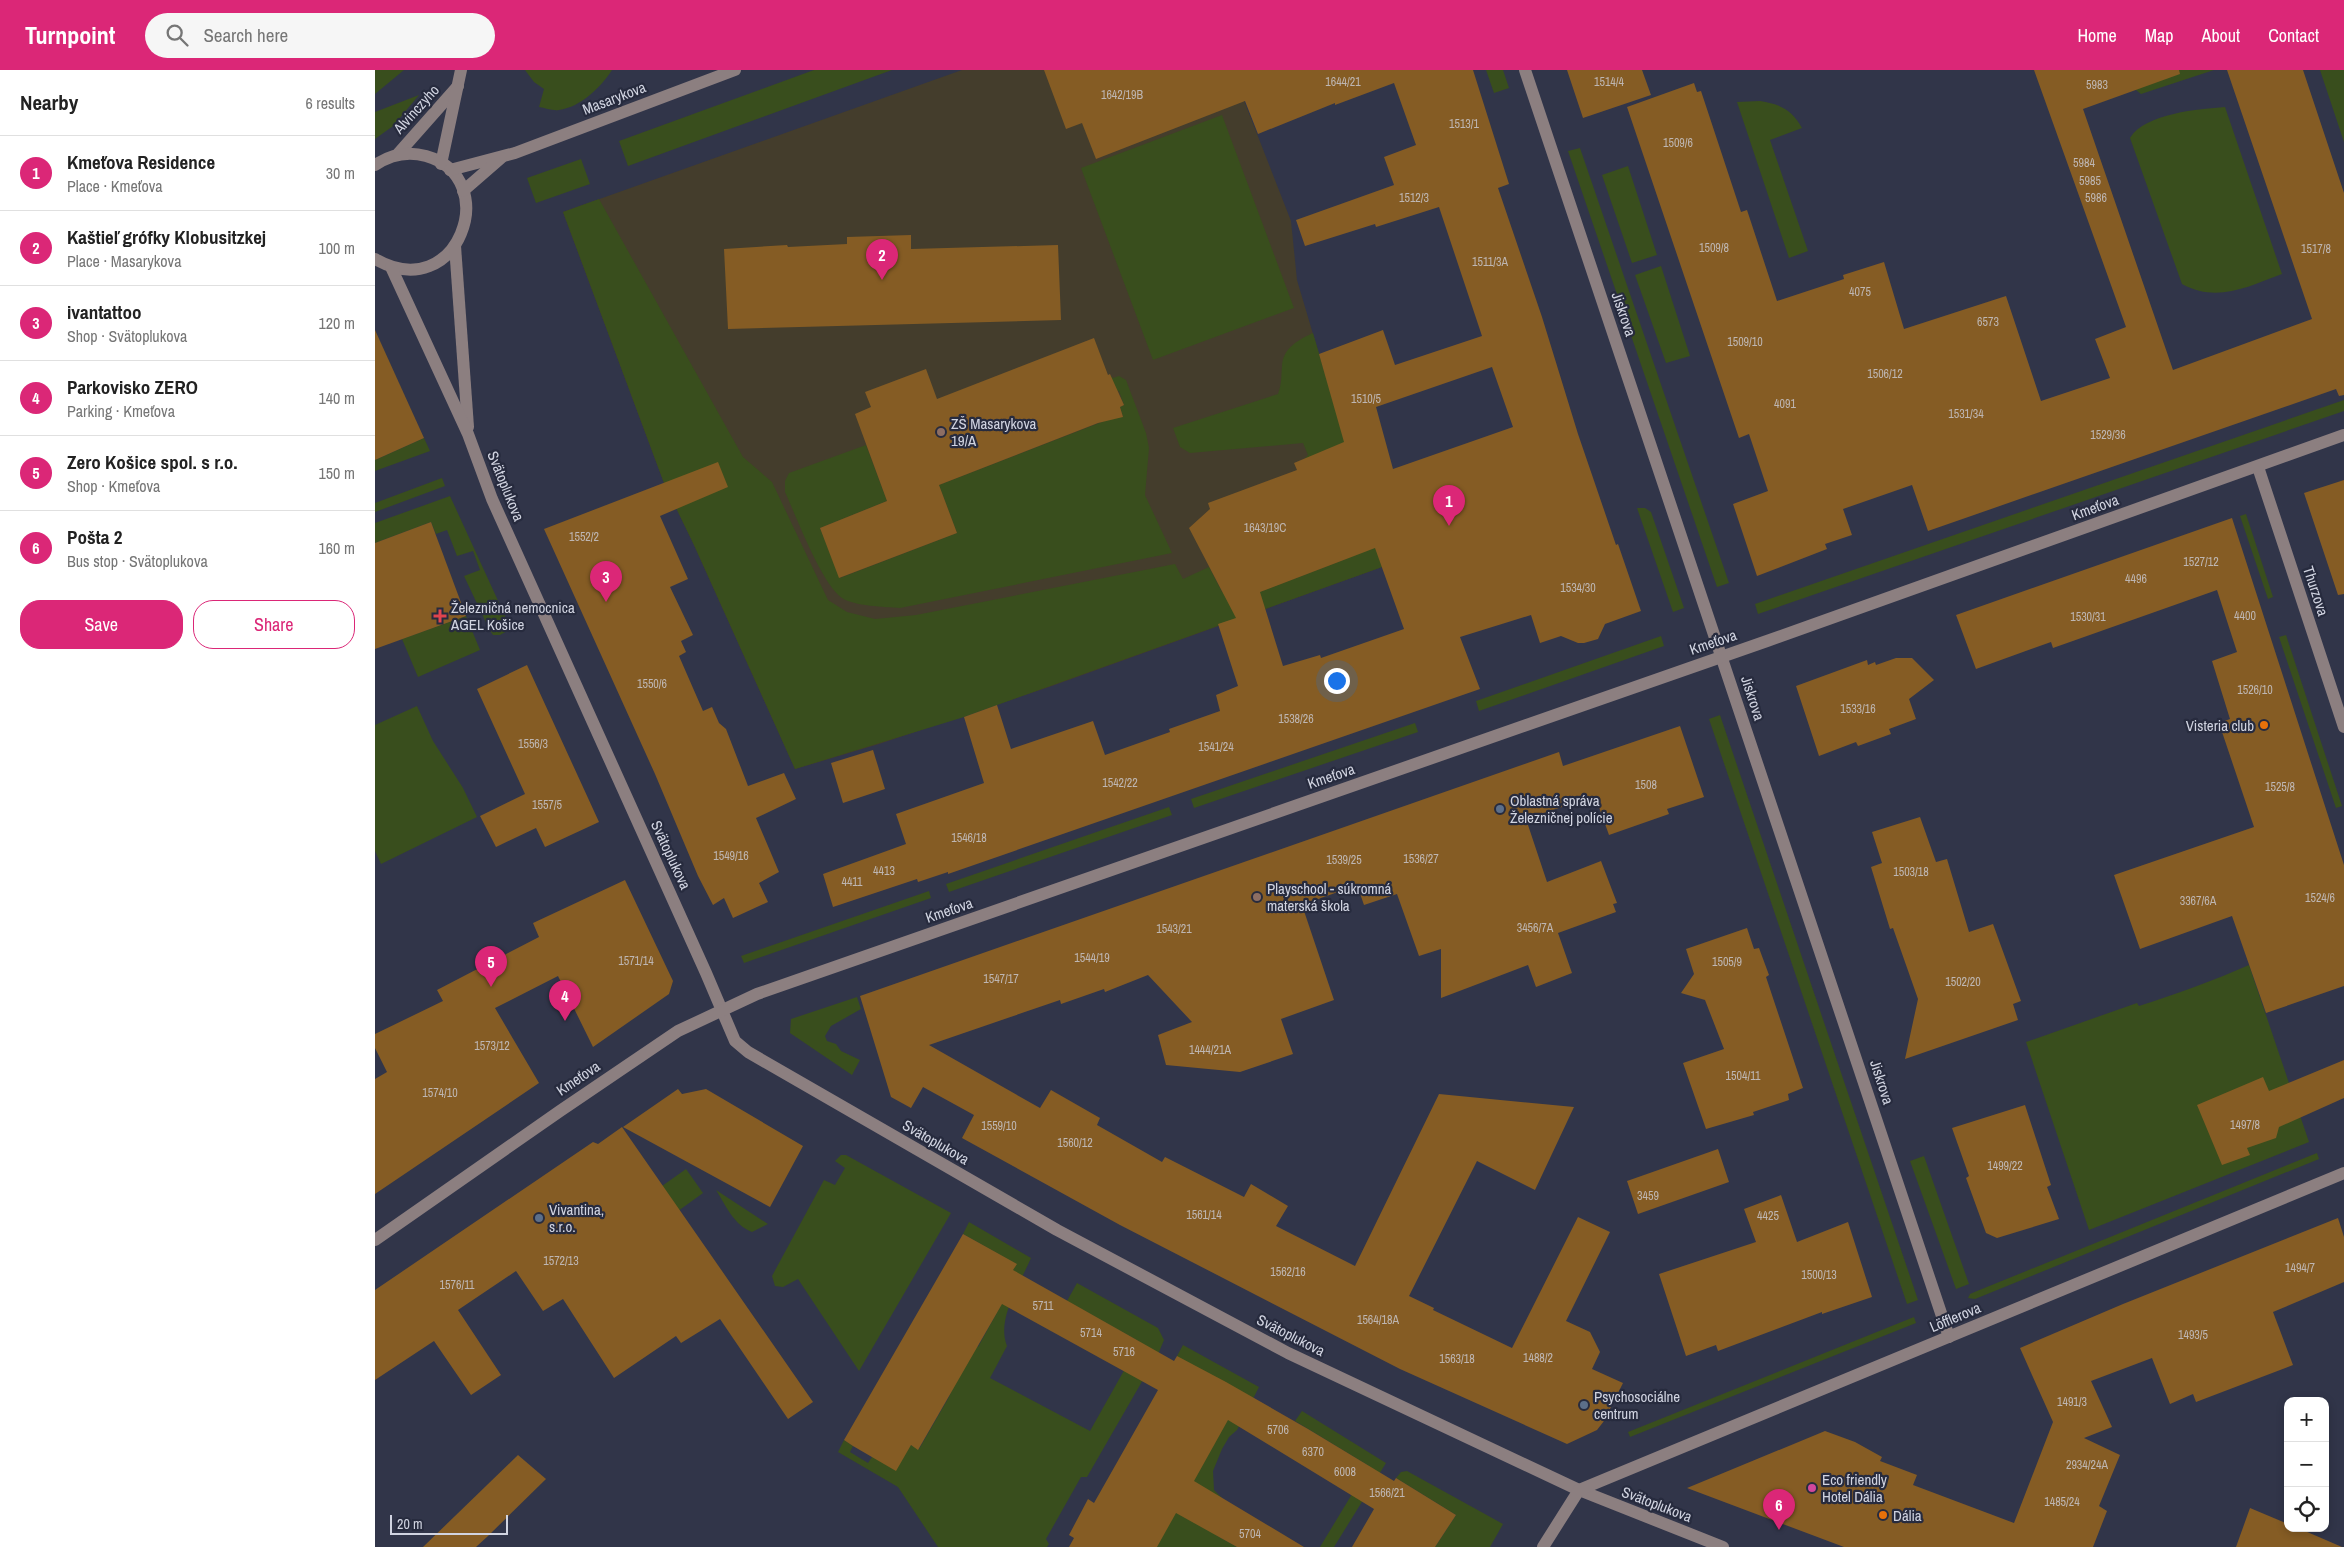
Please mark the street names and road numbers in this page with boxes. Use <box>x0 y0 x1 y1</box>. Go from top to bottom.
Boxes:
street label: Masarykova <box>579 76 649 120</box>
street label: Alvinczyho <box>388 80 444 139</box>
street label: Jiskrova <box>1607 289 1641 339</box>
street label: Svätoplukova <box>482 448 530 524</box>
street label: Kmeťova <box>2069 489 2122 525</box>
street label: Thurzova <box>2298 563 2334 619</box>
street label: Kmeťova <box>1687 624 1740 660</box>
street label: Jiskrova <box>1736 673 1770 723</box>
street label: Kmeťova <box>1305 758 1358 794</box>
street label: Svätoplukova <box>646 817 696 893</box>
street label: Kmeťova <box>923 892 976 928</box>
street label: Kmeťova <box>552 1056 604 1100</box>
street label: Jiskrova <box>1865 1057 1899 1107</box>
street label: Svätoplukova <box>899 1114 973 1170</box>
street label: Löfflerova <box>1926 1297 1984 1337</box>
street label: Svätoplukova <box>1253 1309 1329 1361</box>
street label: Svätoplukova <box>1619 1481 1695 1527</box>

